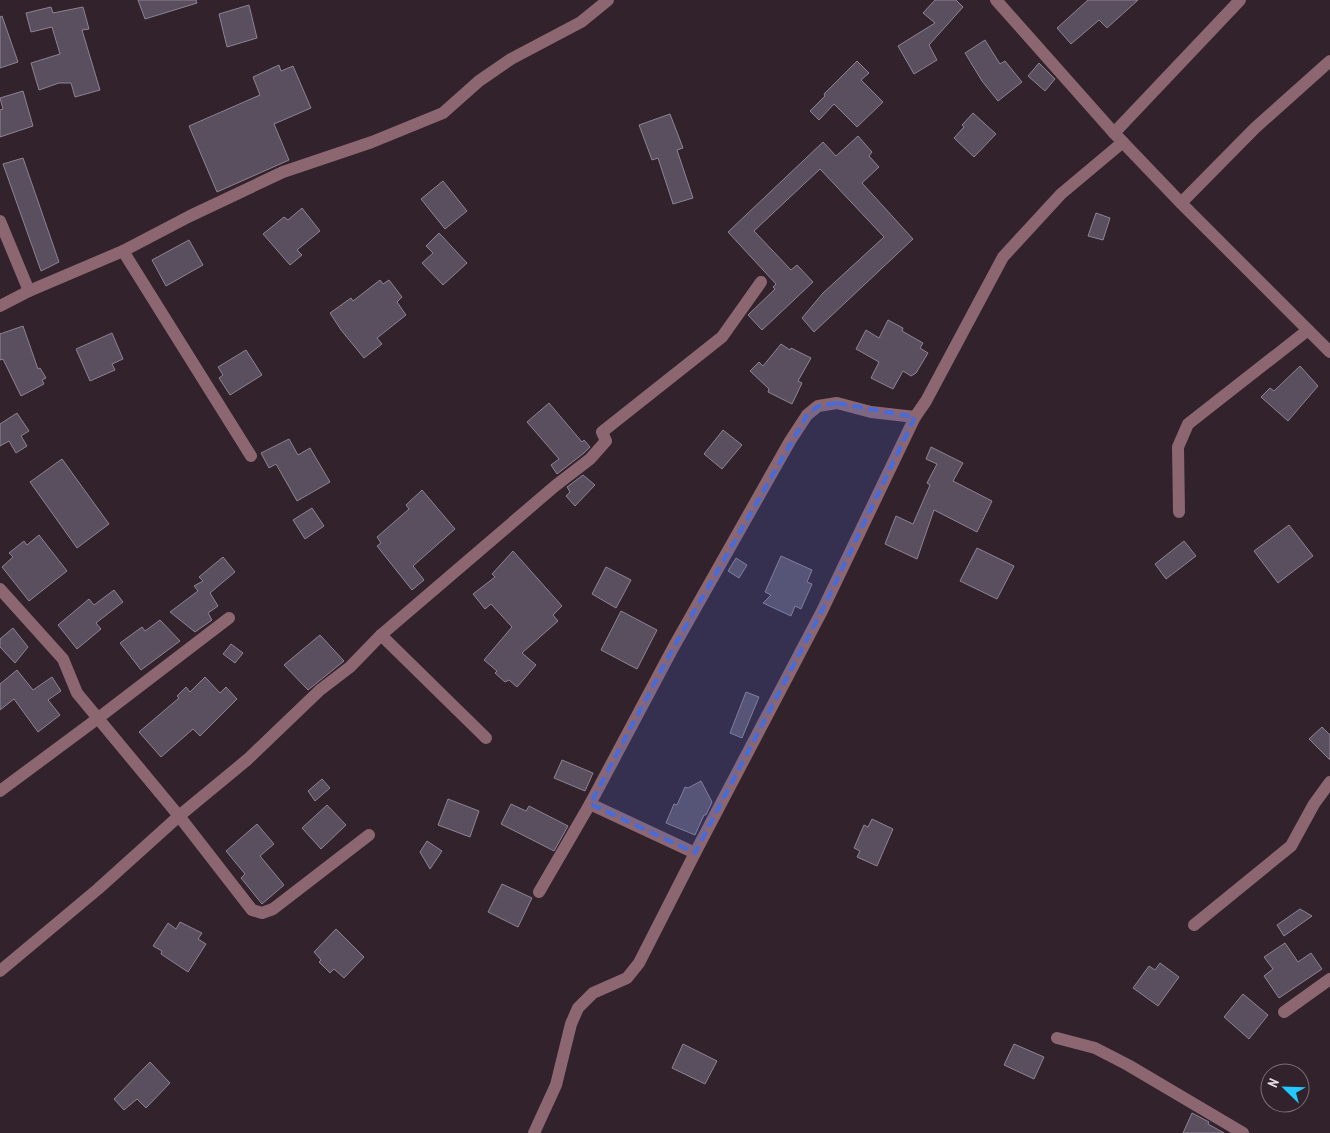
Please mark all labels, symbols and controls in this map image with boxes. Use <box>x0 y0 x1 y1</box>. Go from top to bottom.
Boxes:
north arrow <box>1260 1063 1310 1113</box>
text: N <box>1263 1076 1283 1090</box>

